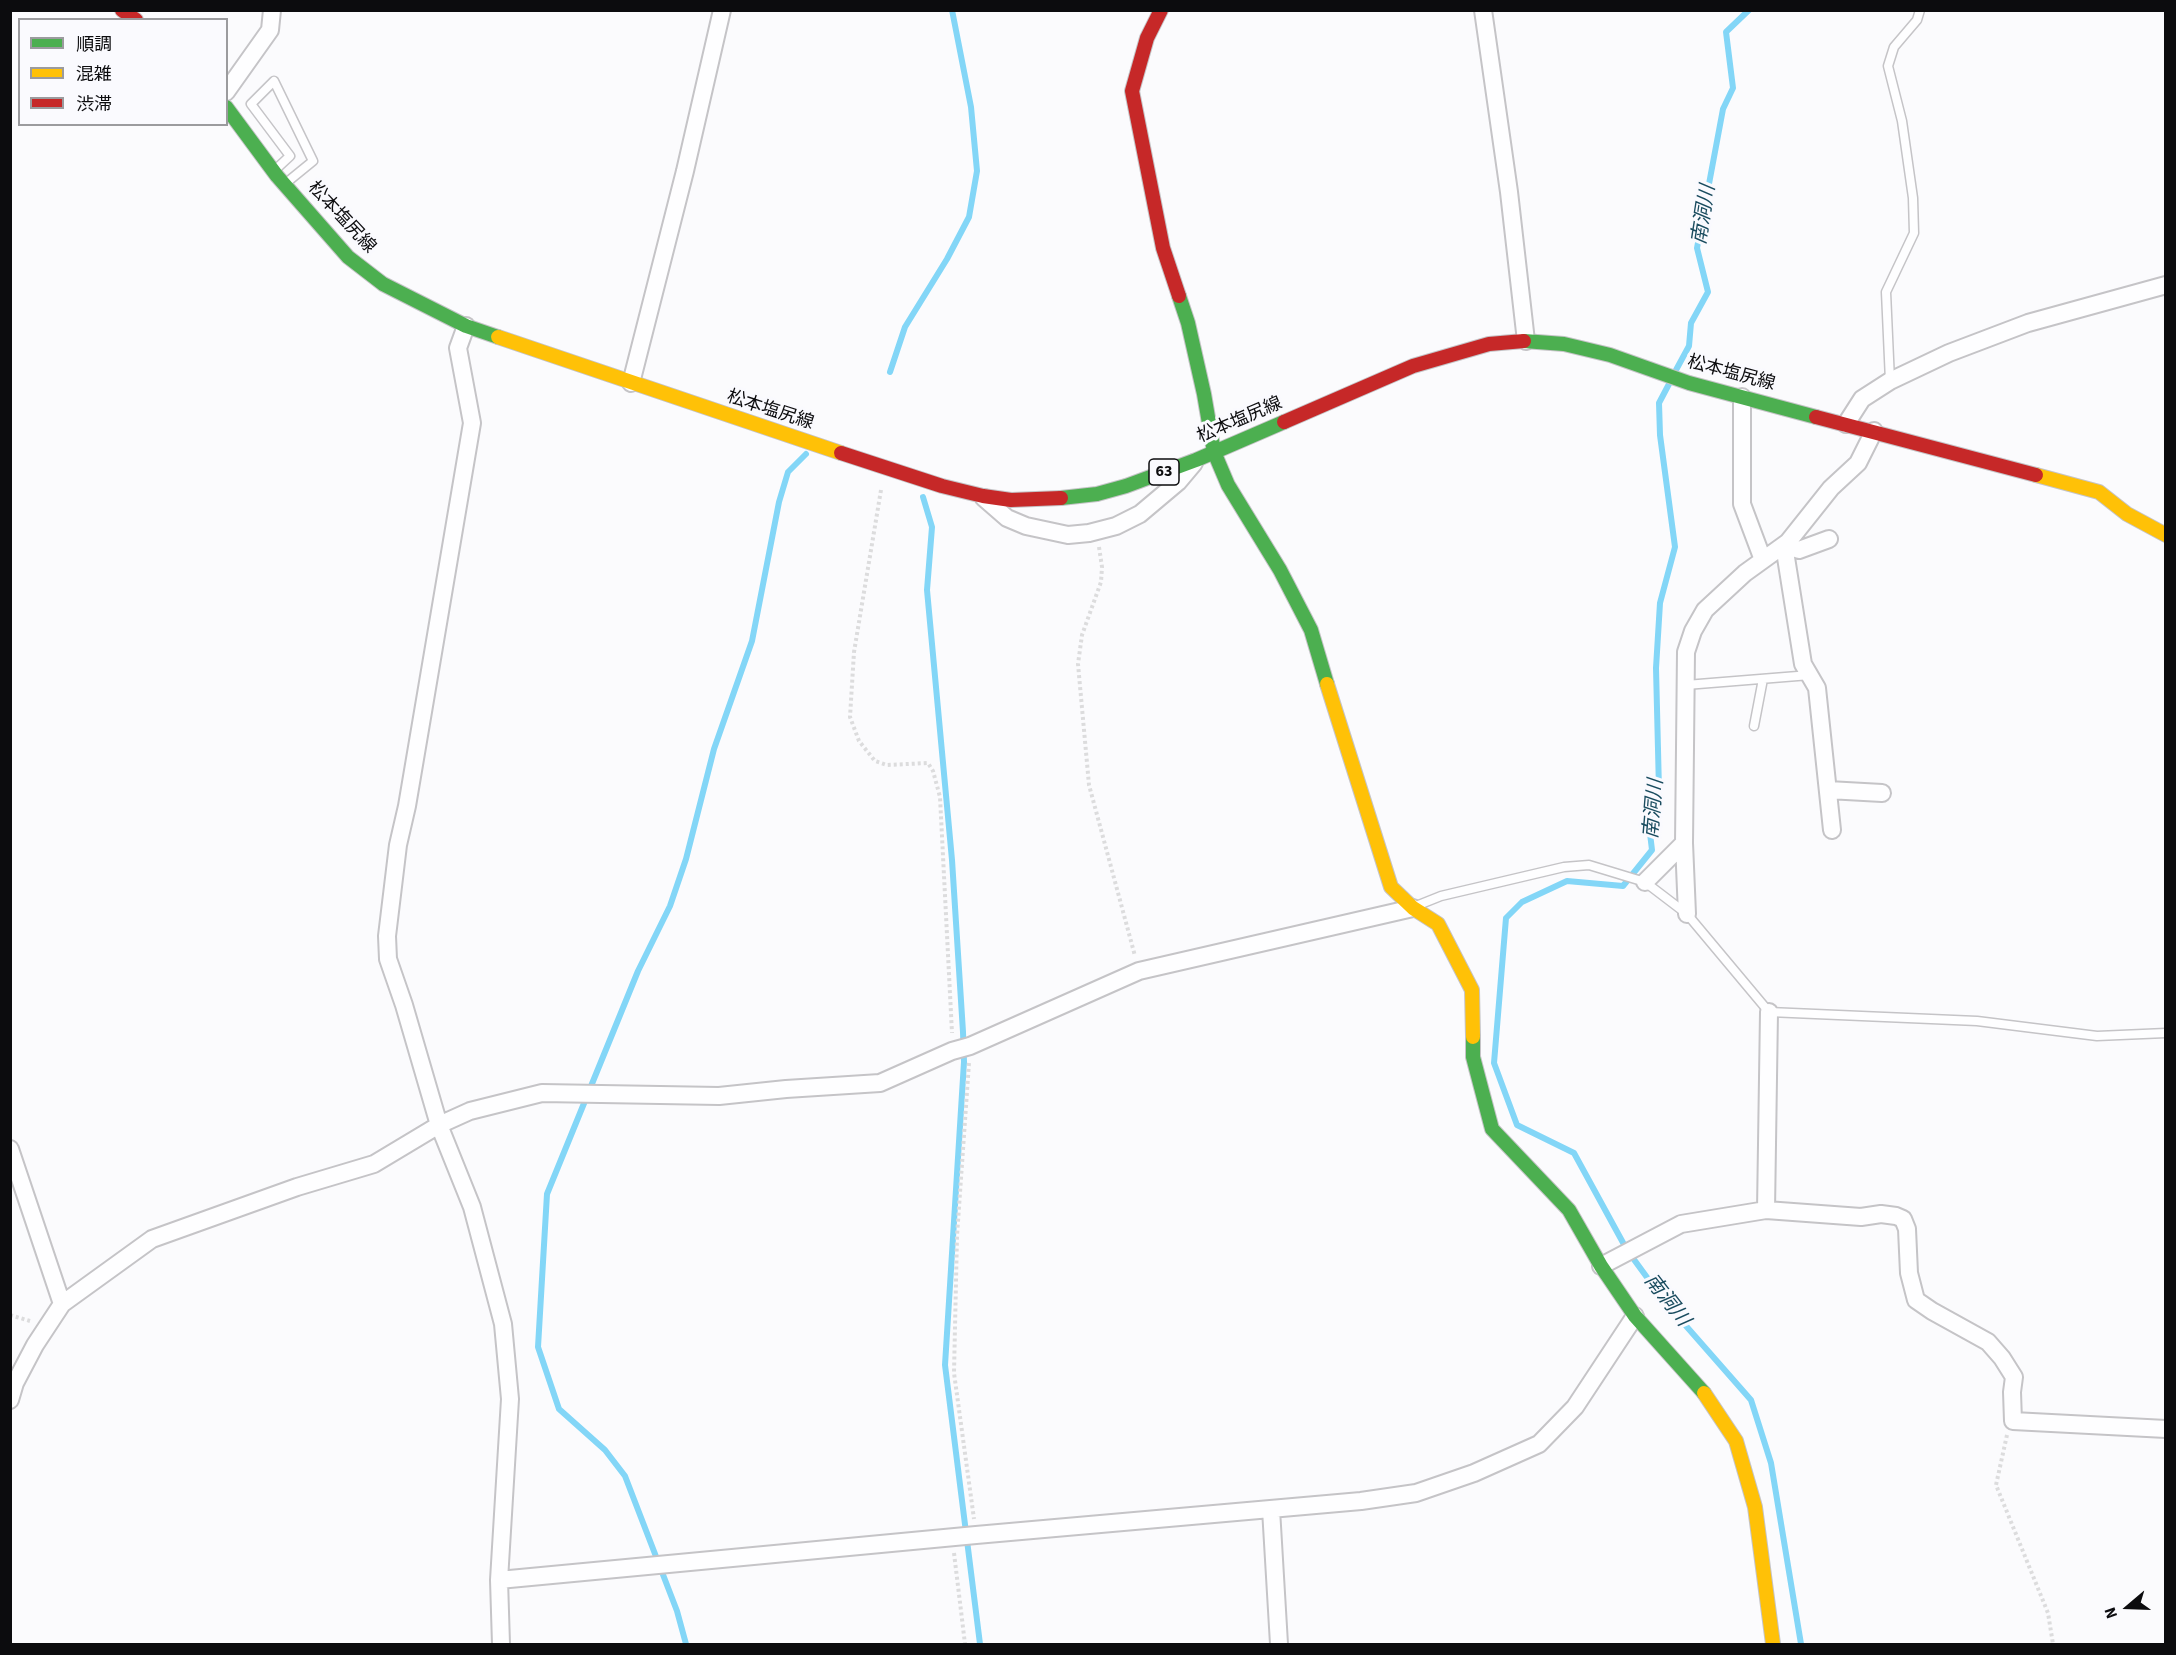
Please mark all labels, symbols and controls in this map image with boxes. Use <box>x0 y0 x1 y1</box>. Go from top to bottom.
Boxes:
legend <box>18 18 228 126</box>
text: 順調 <box>76 32 112 57</box>
text: 混雑 <box>76 62 112 87</box>
text: 渋滞 <box>76 92 112 117</box>
street label: 松本塩尻線 <box>302 178 380 258</box>
water label: 南洞川 <box>1688 183 1722 247</box>
street label: 松本塩尻線 <box>1685 352 1777 396</box>
street label: 松本塩尻線 <box>724 387 816 435</box>
street label: 松本塩尻線 <box>1194 393 1286 449</box>
road number: 63 <box>1149 459 1179 485</box>
water label: 南洞川 <box>1640 778 1670 840</box>
water label: 南洞川 <box>1638 1270 1694 1332</box>
north arrow <box>2098 1577 2158 1637</box>
text: N <box>2099 1604 2123 1621</box>

